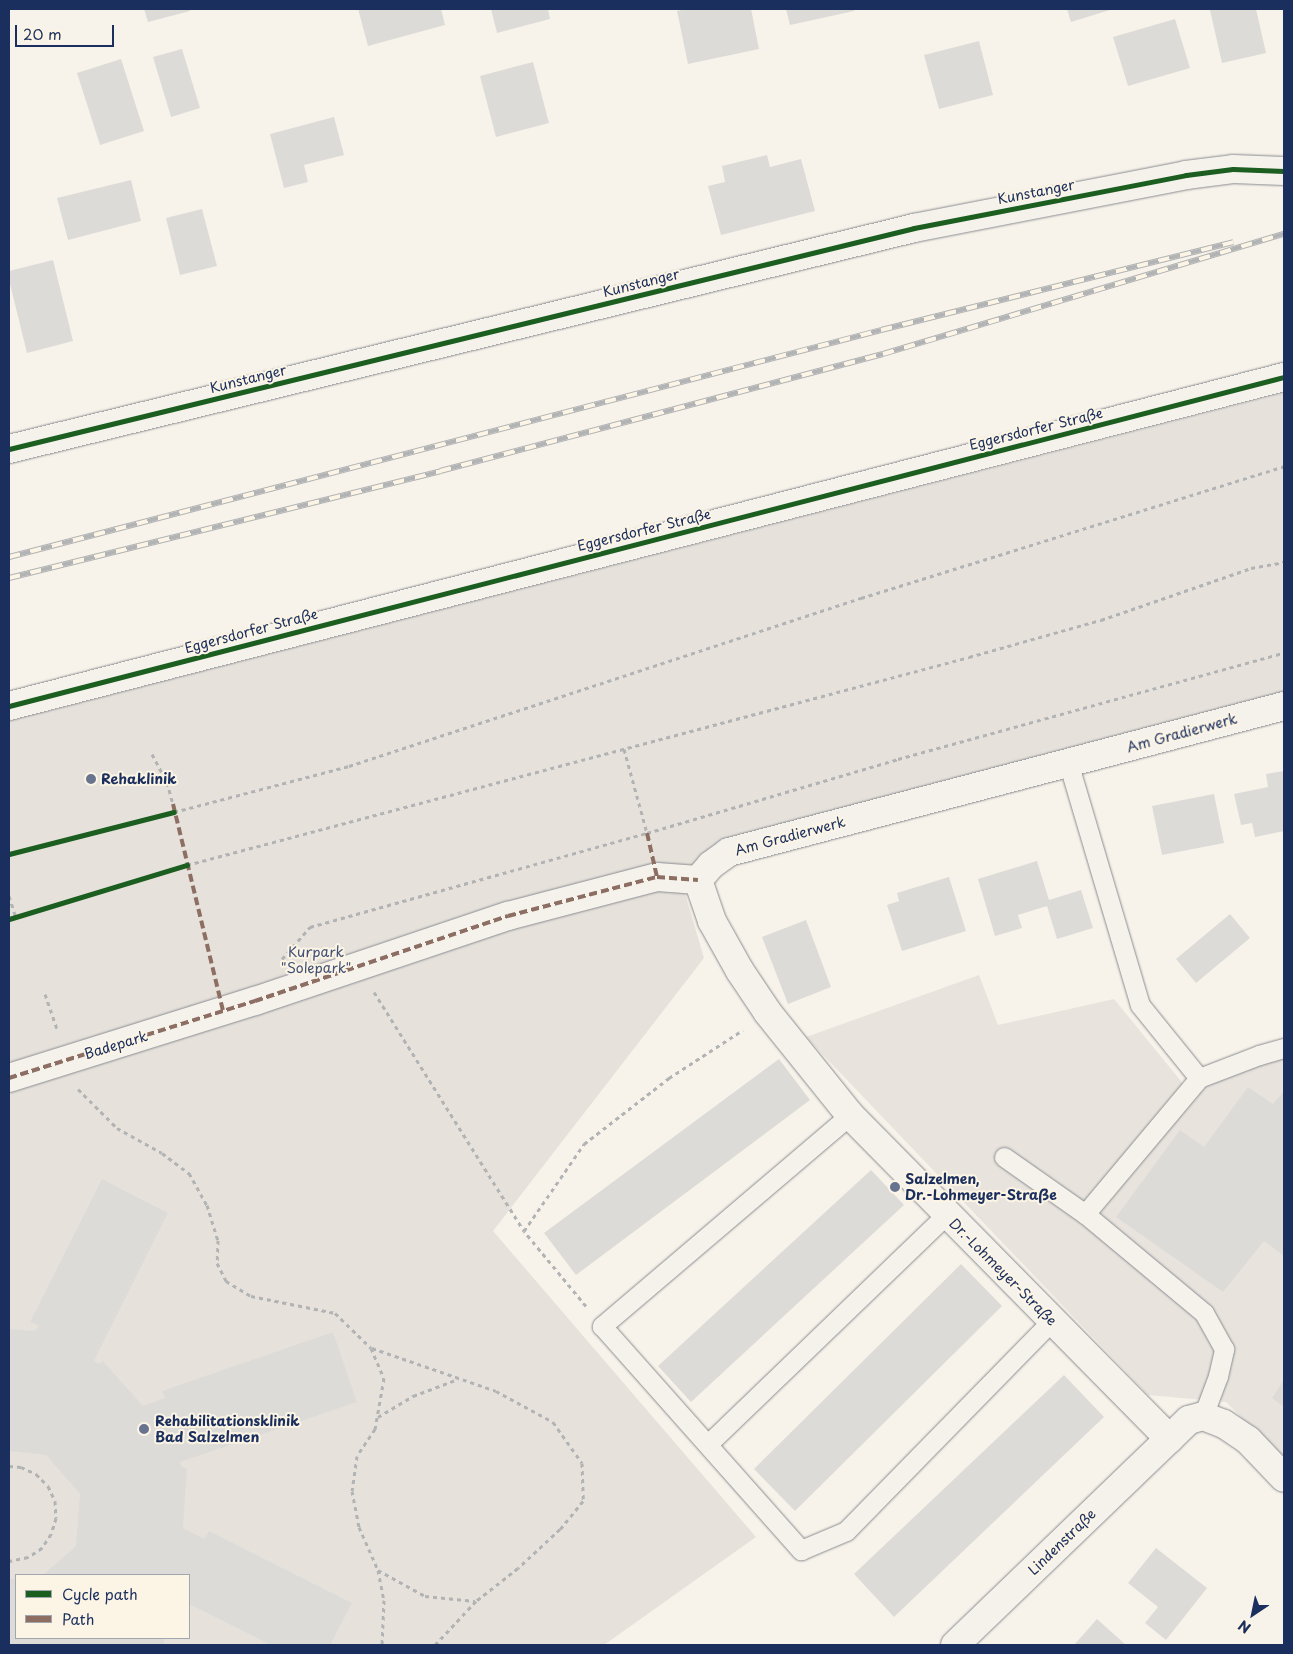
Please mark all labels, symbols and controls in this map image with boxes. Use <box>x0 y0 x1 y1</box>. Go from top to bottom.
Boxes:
scale bar <box>18 15 116 47</box>
text: 20 m <box>23 22 62 45</box>
street label: Kunstanger <box>996 176 1076 208</box>
street label: Kunstanger <box>601 265 681 301</box>
street label: Kunstanger <box>208 361 288 397</box>
street label: Eggersdorfer Straße <box>967 404 1105 454</box>
street label: Eggersdorfer Straße <box>575 505 713 555</box>
street label: Eggersdorfer Straße <box>183 605 319 657</box>
street label: Am Gradierwerk <box>1125 710 1239 756</box>
place label: Rehaklinik <box>101 771 177 787</box>
marker: Rehaklinik <box>85 773 97 785</box>
street label: Am Gradierwerk <box>733 813 847 859</box>
park label: Kurpark "Solepark" <box>281 944 351 976</box>
street label: Badepark <box>82 1027 150 1063</box>
place label: Salzelmen, Dr.-Lohmeyer-Straße <box>905 1171 1057 1204</box>
marker: Salzelmen, Dr.-Lohmeyer-Straße <box>889 1181 901 1193</box>
street label: Dr.-Lohmeyer-Straße <box>946 1215 1060 1329</box>
place label: Rehabilitationsklinik Bad Salzelmen <box>155 1413 300 1445</box>
marker: Rehabilitationsklinik Bad Salzelmen <box>137 1422 151 1436</box>
street label: Lindenstraße <box>1025 1506 1099 1578</box>
legend <box>15 1574 190 1639</box>
text: Cycle path <box>62 1582 138 1605</box>
north arrow <box>1228 1589 1278 1639</box>
text: Path <box>62 1607 94 1630</box>
text: N <box>1234 1615 1255 1639</box>

